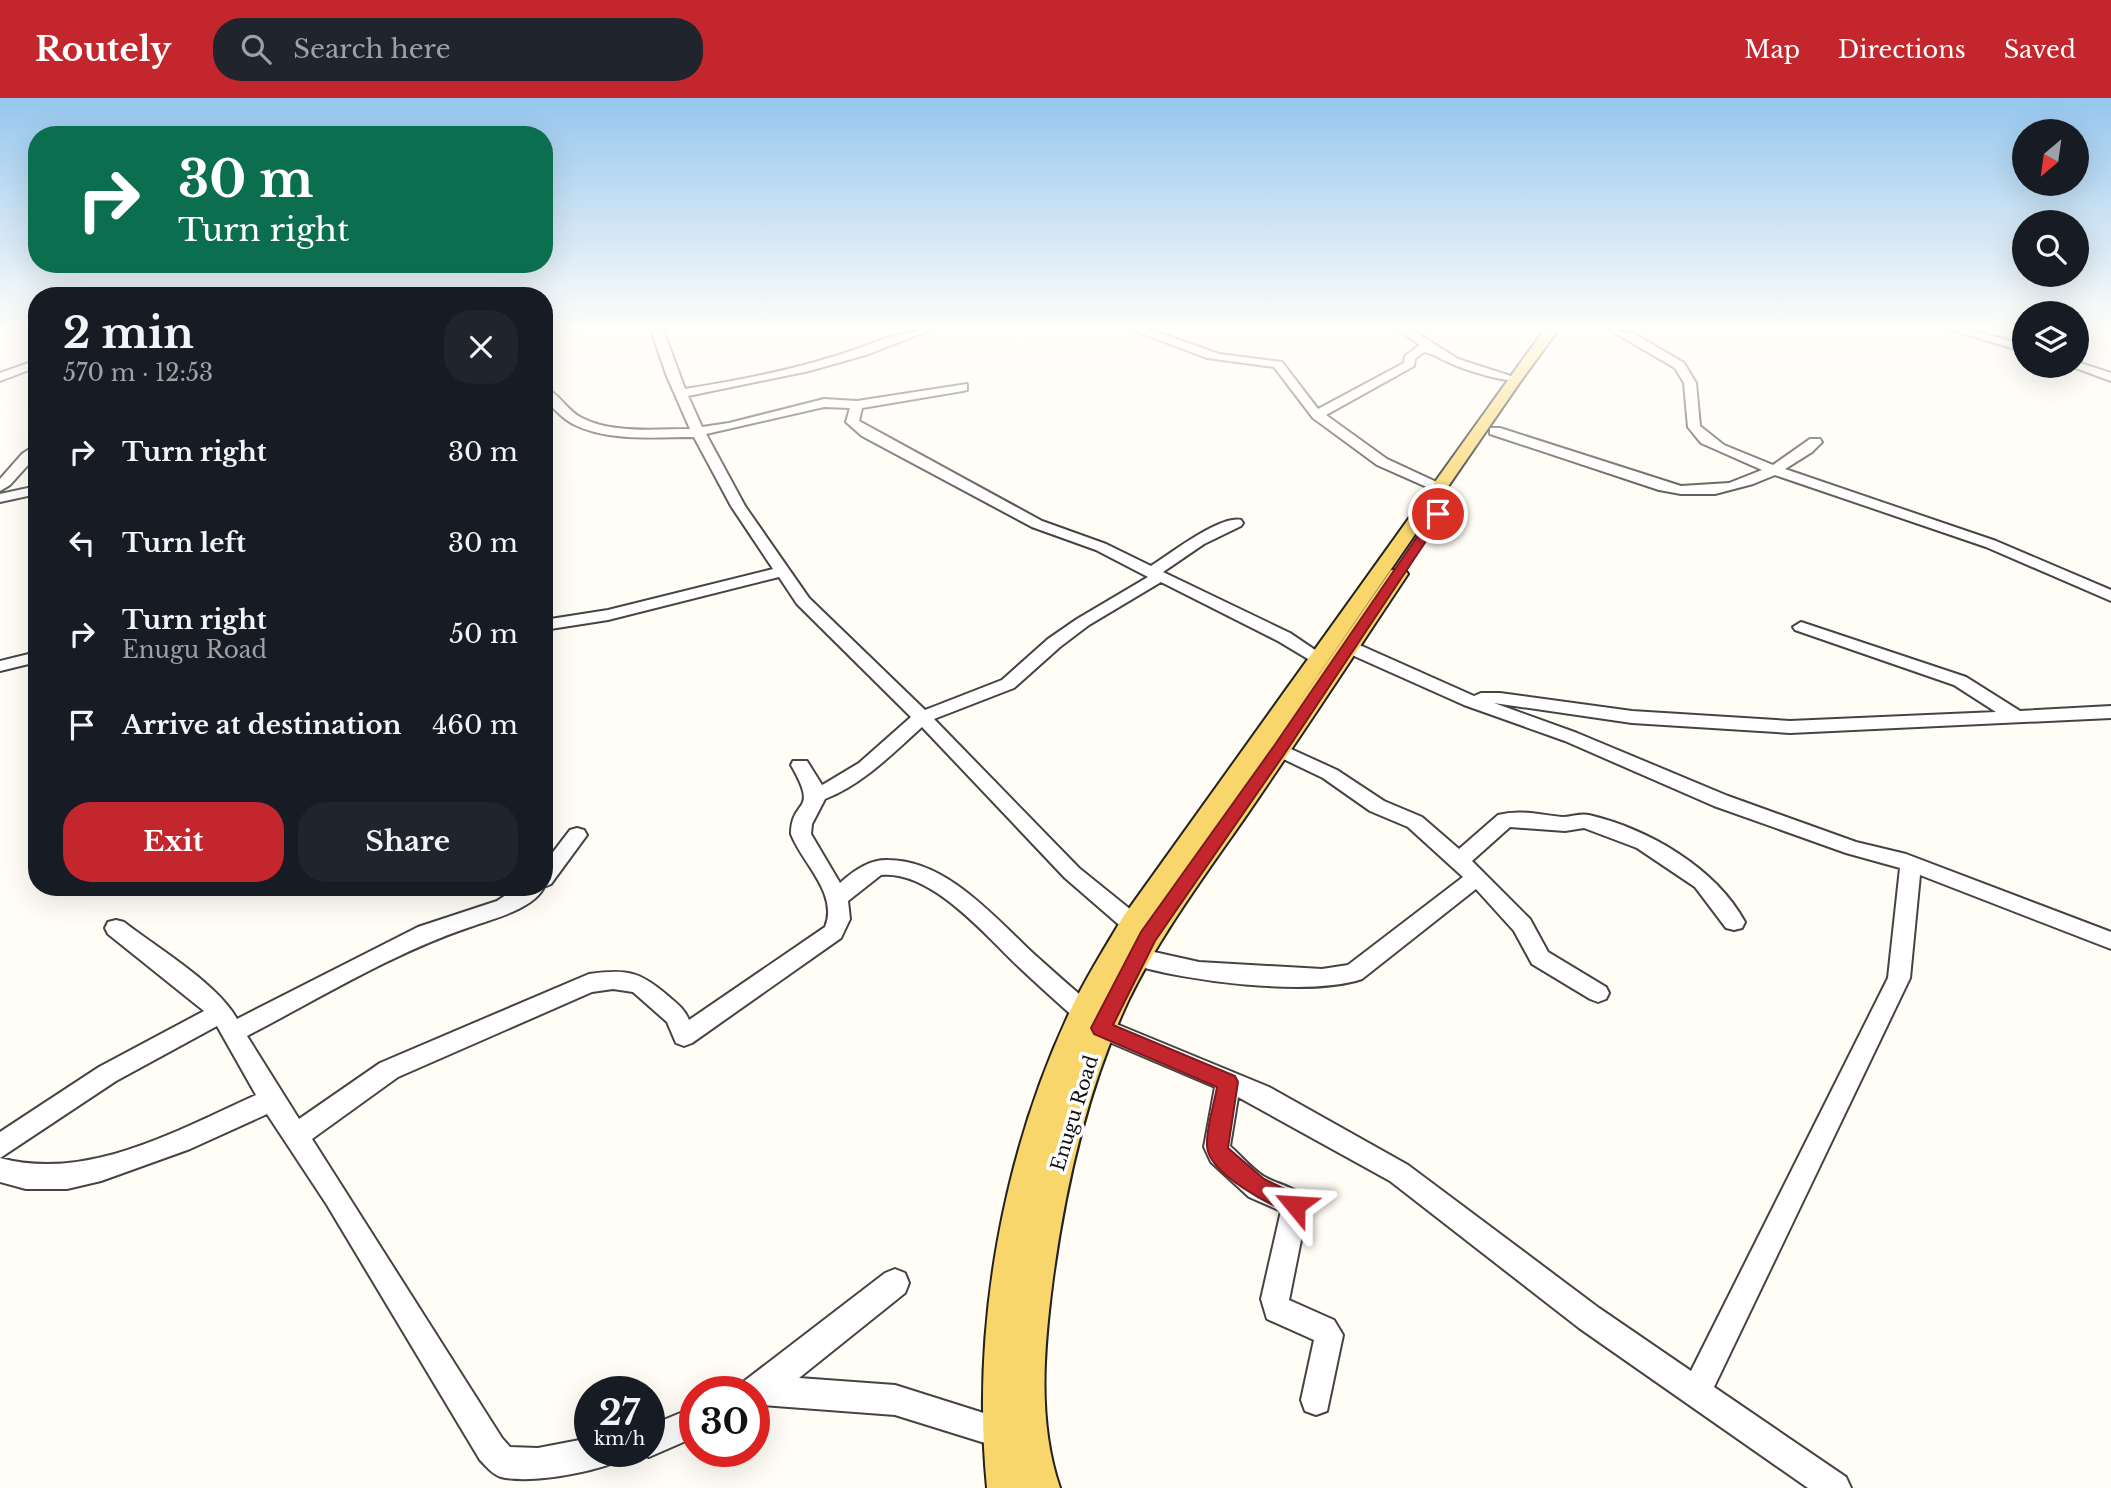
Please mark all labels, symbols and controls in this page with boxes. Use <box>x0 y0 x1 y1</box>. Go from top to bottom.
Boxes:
search box <box>213 18 703 81</box>
text: Routely <box>35 29 171 70</box>
icon: search <box>237 30 275 68</box>
text: Search here <box>293 33 451 65</box>
text: Map <box>1744 35 1800 64</box>
text: Directions <box>1838 35 1966 64</box>
text: Saved <box>2004 35 2076 64</box>
north arrow <box>2012 119 2090 196</box>
map controls <box>2012 119 2089 378</box>
text: 30 m <box>178 149 313 210</box>
icon: right <box>63 154 154 245</box>
text: Turn right <box>178 210 349 250</box>
button: search <box>2012 210 2089 287</box>
button: layers <box>2012 301 2089 378</box>
text: 2 min <box>63 307 194 359</box>
button: close <box>444 310 518 384</box>
text: 570 m · 12:53 <box>63 359 213 387</box>
icon: right <box>63 433 101 471</box>
text: Turn right <box>122 436 267 468</box>
text: 30 m <box>448 436 518 468</box>
pin <box>1408 484 1468 544</box>
icon: arrive <box>1419 495 1457 533</box>
icon: left <box>63 524 101 562</box>
text: Turn left <box>122 527 246 559</box>
text: 30 m <box>448 527 518 559</box>
text: Turn right <box>122 604 267 636</box>
icon: right <box>63 615 101 653</box>
text: 50 m <box>449 618 518 650</box>
text: Enugu Road <box>122 636 267 664</box>
icon: arrive <box>63 706 101 744</box>
text: Arrive at destination <box>122 709 402 741</box>
text: 460 m <box>432 709 518 741</box>
button: Exit <box>63 802 284 882</box>
button: Share <box>298 802 518 882</box>
street label: Enugu Road <box>1046 1052 1103 1174</box>
position arrow <box>1258 1168 1332 1242</box>
speed limit sign: 30 <box>679 1376 770 1467</box>
text: 27 <box>599 1391 640 1434</box>
text: km/h <box>594 1428 645 1450</box>

